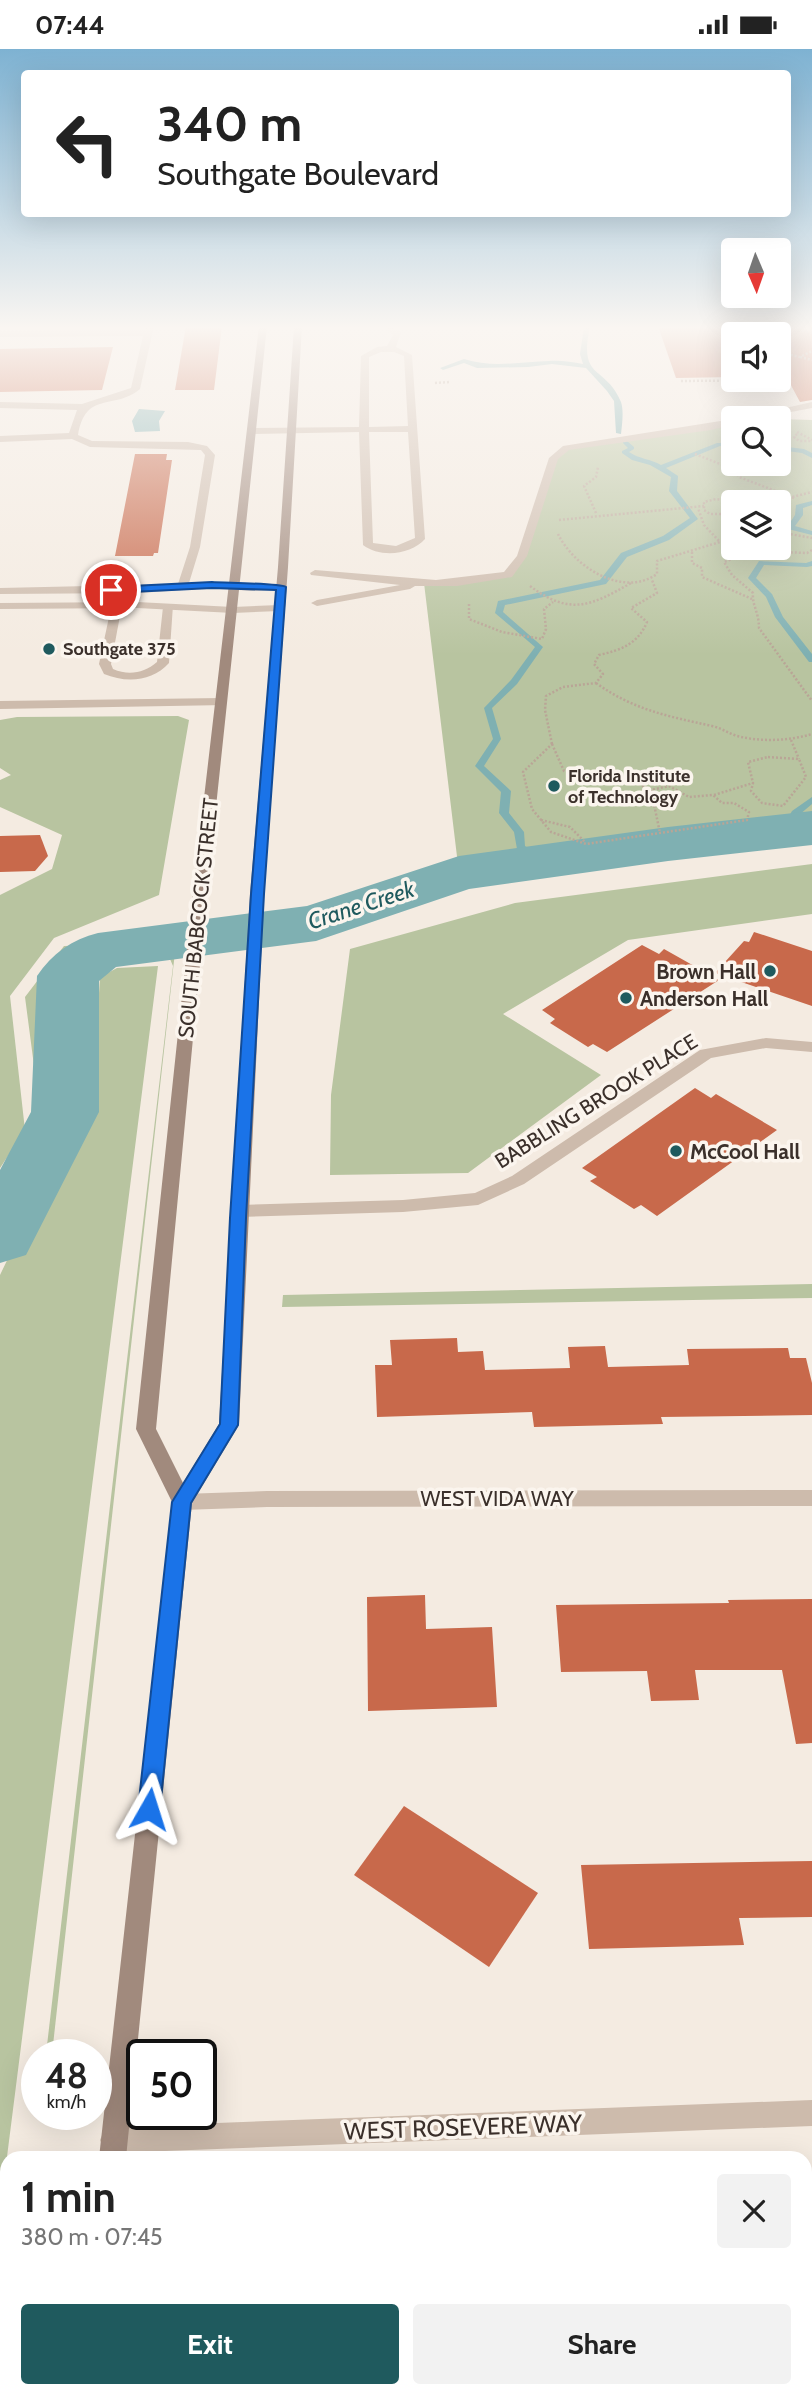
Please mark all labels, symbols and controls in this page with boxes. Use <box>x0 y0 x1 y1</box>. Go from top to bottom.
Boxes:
text: 07:44 <box>35 9 105 41</box>
text: 340 m <box>157 94 302 153</box>
icon: left <box>42 98 133 189</box>
text: Southgate Boulevard <box>157 154 439 193</box>
north arrow <box>721 238 791 308</box>
map controls <box>721 238 791 560</box>
button: sound <box>721 322 791 392</box>
button: search <box>721 406 791 476</box>
button: layers <box>721 490 791 560</box>
pin <box>81 560 141 620</box>
icon: arrive <box>92 571 130 609</box>
place label: Southgate 375 <box>63 638 176 660</box>
marker: Southgate 375 <box>41 641 57 657</box>
place label: Florida Institute of Technology <box>568 765 690 808</box>
marker: Florida Institute of Technology <box>546 778 562 794</box>
street label: SOUTH BABCOCK STREET <box>173 797 223 1039</box>
water label: Crane Creek <box>304 874 419 935</box>
place label: Brown Hall <box>656 959 756 984</box>
marker: Brown Hall <box>762 963 778 979</box>
place label: Anderson Hall <box>640 986 769 1011</box>
marker: Anderson Hall <box>618 990 634 1006</box>
street label: BABBLING BROOK PLACE <box>490 1028 702 1174</box>
place label: McCool Hall <box>690 1139 800 1164</box>
marker: McCool Hall <box>668 1143 684 1159</box>
street label: WEST VIDA WAY <box>420 1486 575 1511</box>
position arrow <box>112 1772 186 1846</box>
speed limit sign: 50 <box>126 2039 217 2130</box>
text: 48 <box>45 2054 88 2097</box>
text: km/h <box>47 2091 86 2113</box>
street label: WEST ROSEVERE WAY <box>343 2108 583 2146</box>
text: 1 min <box>21 2171 116 2223</box>
button: close <box>717 2174 791 2248</box>
text: 380 m · 07:45 <box>21 2223 163 2251</box>
button: Exit <box>21 2304 399 2384</box>
button: Share <box>413 2304 791 2384</box>

